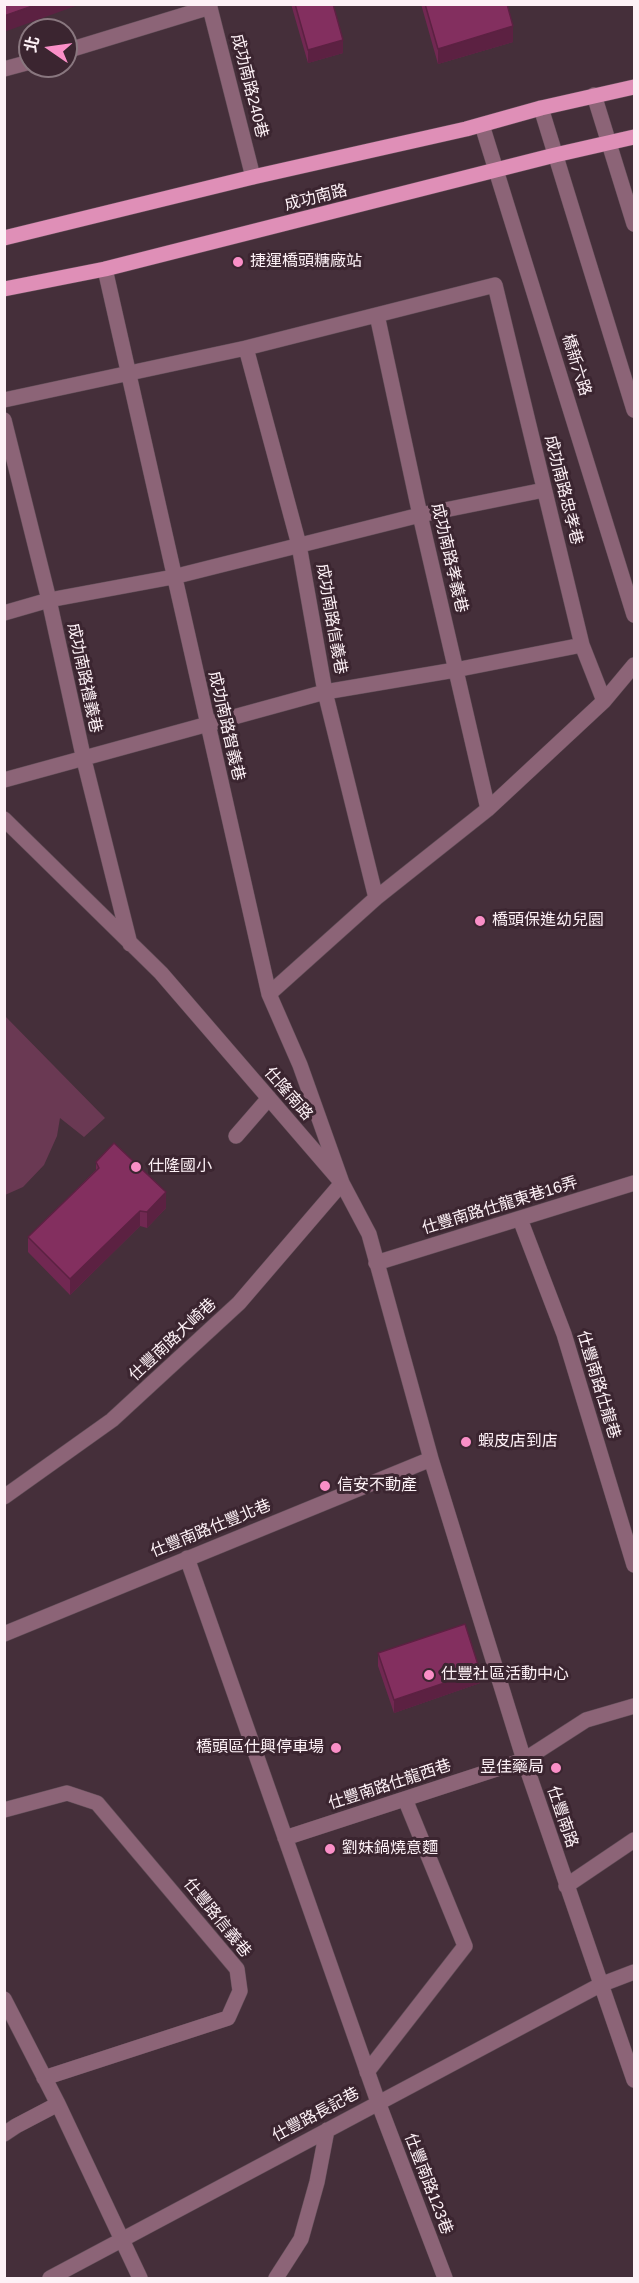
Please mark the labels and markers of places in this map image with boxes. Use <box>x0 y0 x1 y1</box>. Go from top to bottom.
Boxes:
place label: 捷運橋頭糖廠站 <box>250 252 362 272</box>
marker: 捷運橋頭糖廠站 <box>231 255 245 269</box>
place label: 橋頭保進幼兒園 <box>492 911 604 931</box>
marker: 橋頭保進幼兒園 <box>473 914 487 928</box>
place label: 仕隆國小 <box>148 1157 212 1177</box>
marker: 仕隆國小 <box>129 1160 143 1174</box>
place label: 蝦皮店到店 <box>478 1432 558 1452</box>
marker: 蝦皮店到店 <box>459 1435 473 1449</box>
place label: 信安不動產 <box>337 1476 417 1496</box>
marker: 信安不動產 <box>318 1479 332 1493</box>
place label: 仕豐社區活動中心 <box>441 1665 569 1685</box>
marker: 仕豐社區活動中心 <box>422 1668 436 1682</box>
place label: 橋頭區仕興停車場 <box>196 1738 324 1758</box>
marker: 橋頭區仕興停車場 <box>329 1741 343 1755</box>
place label: 昱佳藥局 <box>480 1758 544 1778</box>
marker: 昱佳藥局 <box>549 1761 563 1775</box>
place label: 劉妹鍋燒意麵 <box>342 1839 438 1859</box>
marker: 劉妹鍋燒意麵 <box>323 1842 337 1856</box>

